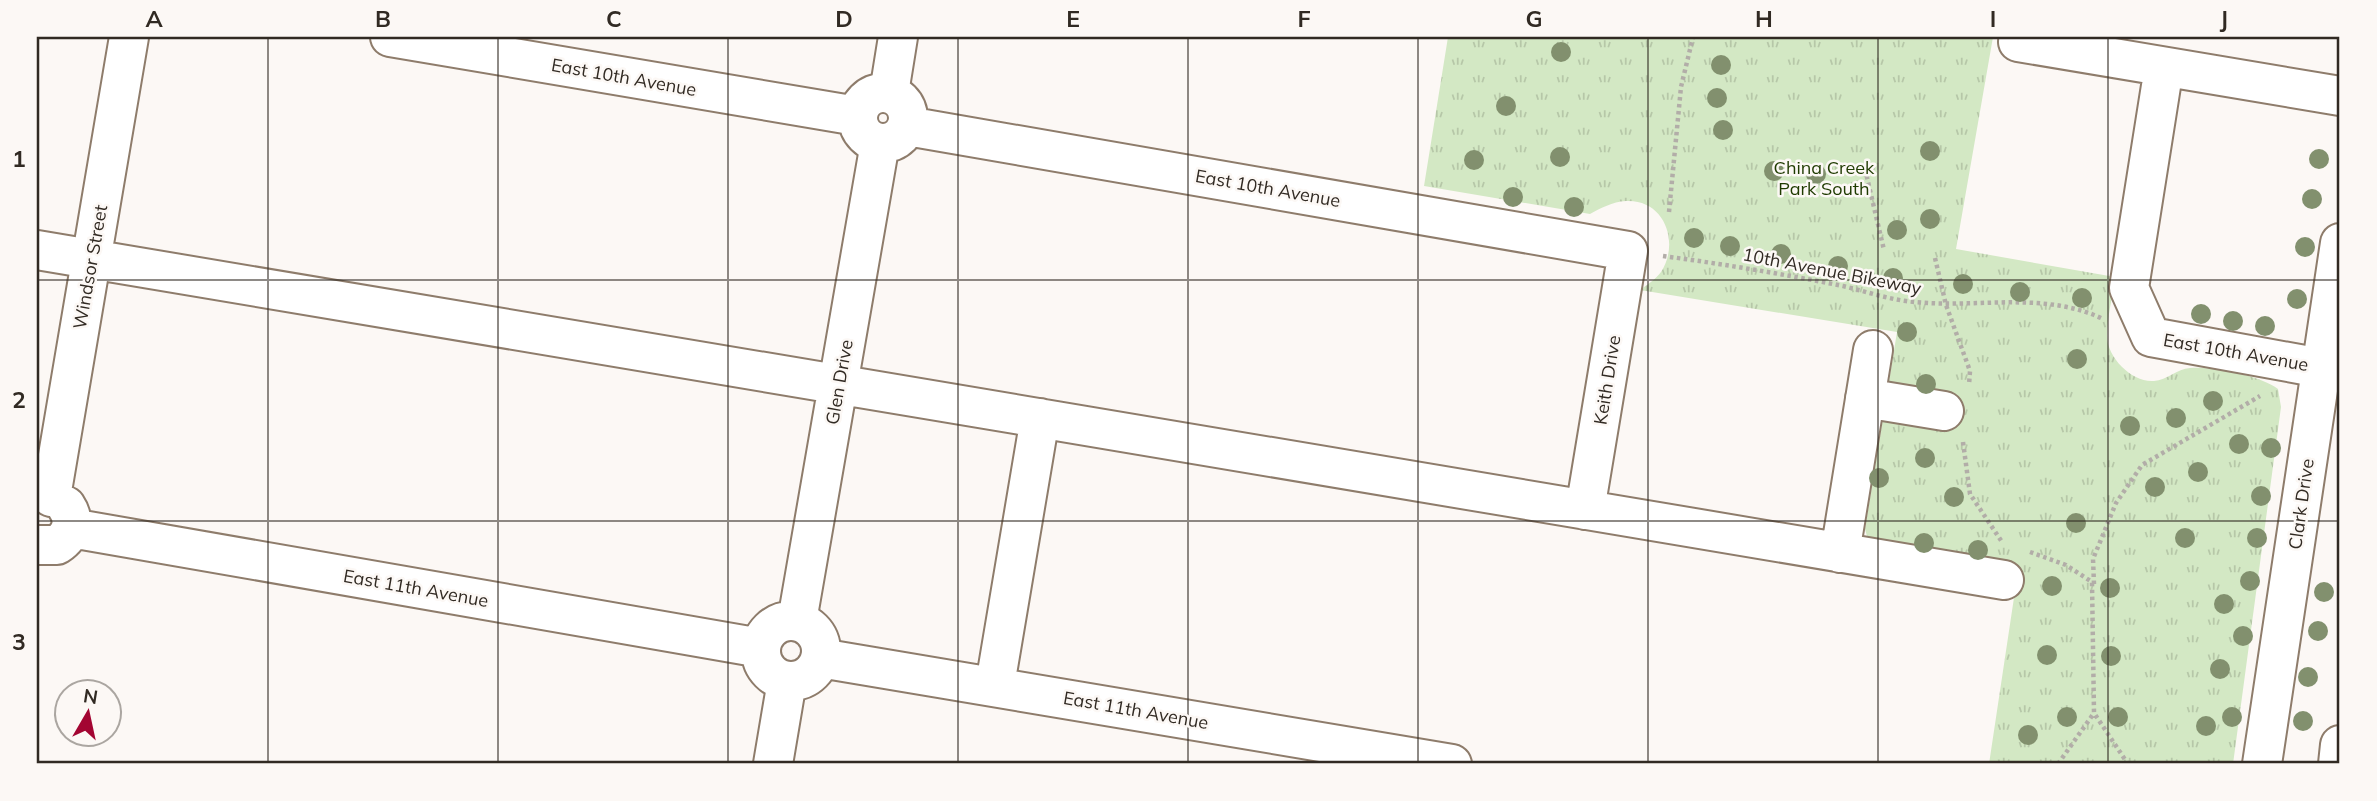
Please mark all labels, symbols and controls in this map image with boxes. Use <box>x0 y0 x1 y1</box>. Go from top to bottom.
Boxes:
text: A <box>145 4 163 33</box>
text: B <box>375 4 391 33</box>
text: C <box>606 4 622 33</box>
text: D <box>835 4 853 33</box>
text: E <box>1066 4 1080 33</box>
text: F <box>1297 4 1311 33</box>
text: G <box>1525 4 1543 33</box>
text: H <box>1755 4 1773 33</box>
text: I <box>1990 4 1996 33</box>
text: J <box>2220 4 2228 33</box>
street label: East 10th Avenue <box>550 53 698 101</box>
text: 1 <box>12 144 26 173</box>
park label: China Creek Park South <box>1774 156 1875 200</box>
street label: East 10th Avenue <box>1194 164 1342 212</box>
street label: Windsor Street <box>68 203 112 331</box>
street label: 10th Avenue Bikeway <box>1741 242 1924 300</box>
street label: East 10th Avenue <box>2162 328 2310 376</box>
street label: Keith Drive <box>1589 334 1625 426</box>
street label: Glen Drive <box>820 338 858 426</box>
text: 2 <box>12 385 26 414</box>
street label: Clark Drive <box>2283 457 2319 551</box>
street label: East 11th Avenue <box>342 564 490 612</box>
text: 3 <box>12 627 26 656</box>
north arrow <box>52 678 122 748</box>
text: N <box>82 683 100 709</box>
street label: East 11th Avenue <box>1062 686 1210 734</box>

